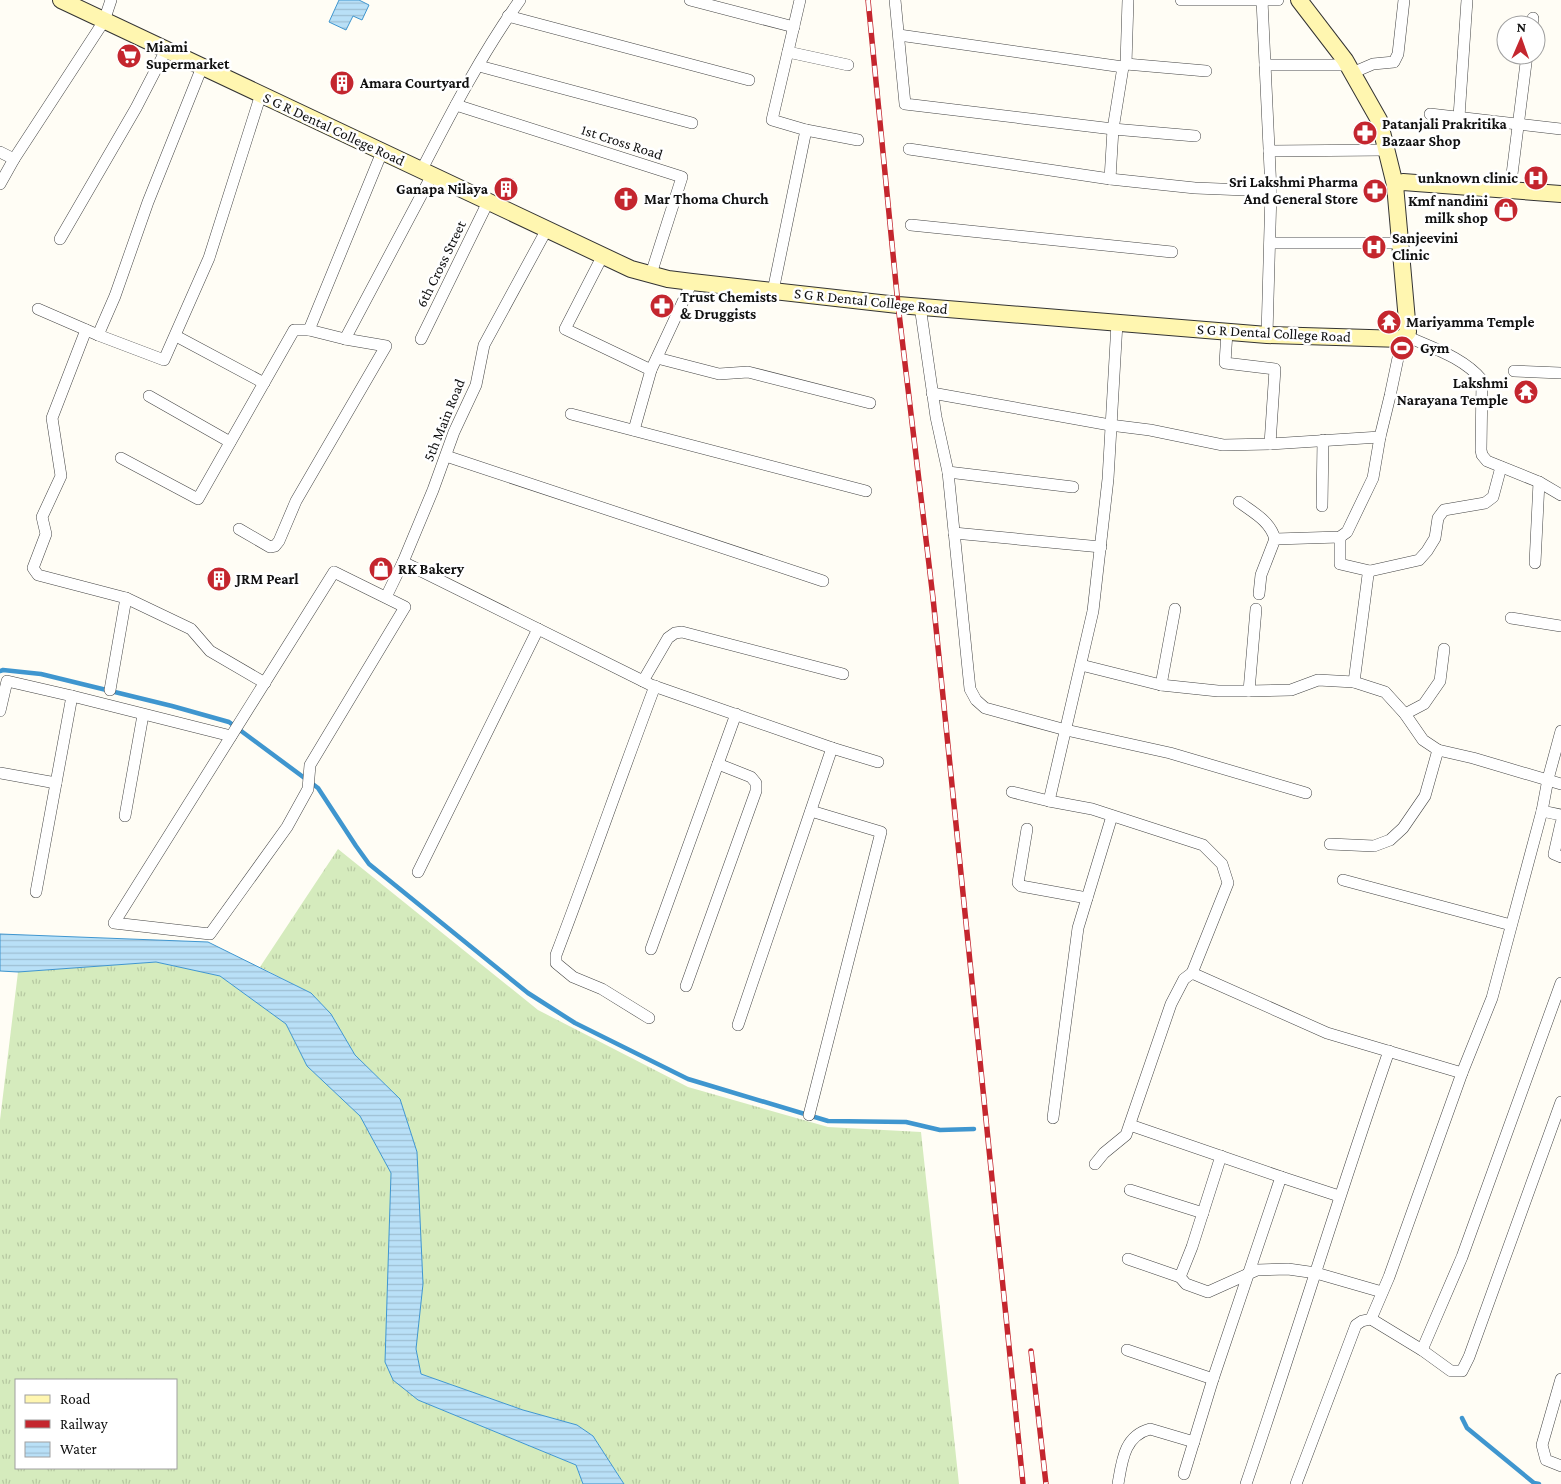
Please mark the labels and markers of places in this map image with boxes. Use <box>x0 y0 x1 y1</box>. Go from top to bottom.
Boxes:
place label: Miami Supermarket <box>146 39 230 72</box>
supermarket icon: Miami Supermarket <box>116 43 142 69</box>
building icon: Amara Courtyard <box>329 70 355 96</box>
place label: Amara Courtyard <box>359 75 470 91</box>
place label: Patanjali Prakritika Bazaar Shop <box>1382 116 1507 149</box>
pharmacy icon: Patanjali Prakritika Bazaar Shop <box>1352 120 1378 146</box>
hospital icon: unknown clinic <box>1523 165 1549 191</box>
place label: unknown clinic <box>1418 170 1518 186</box>
place label: Sri Lakshmi Pharma And General Store <box>1229 174 1359 207</box>
building icon: Ganapa Nilaya <box>493 176 519 202</box>
pharmacy icon: Sri Lakshmi Pharma And General Store <box>1362 178 1388 204</box>
place label: Ganapa Nilaya <box>396 181 489 197</box>
church icon: Mar Thoma Church <box>613 186 639 212</box>
place label: Mar Thoma Church <box>644 191 769 207</box>
place label: Kmf nandini milk shop <box>1408 193 1489 226</box>
shop icon: Kmf nandini milk shop <box>1493 197 1519 223</box>
place label: Sanjeevini Clinic <box>1392 230 1459 263</box>
hospital icon: Sanjeevini Clinic <box>1361 234 1387 260</box>
place label: Trust Chemists & Druggists <box>680 289 777 322</box>
pharmacy icon: Trust Chemists & Druggists <box>649 293 675 319</box>
temple icon: Mariyamma Temple <box>1376 309 1402 335</box>
place label: Mariyamma Temple <box>1406 314 1534 330</box>
sports icon: Gym <box>1389 335 1415 361</box>
place label: Gym <box>1420 340 1450 356</box>
place label: Lakshmi Narayana Temple <box>1397 375 1509 408</box>
temple icon: Lakshmi Narayana Temple <box>1513 379 1539 405</box>
shop icon: RK Bakery <box>368 556 394 582</box>
place label: RK Bakery <box>398 561 465 577</box>
building icon: JRM Pearl <box>206 566 232 592</box>
place label: JRM Pearl <box>234 571 299 587</box>

